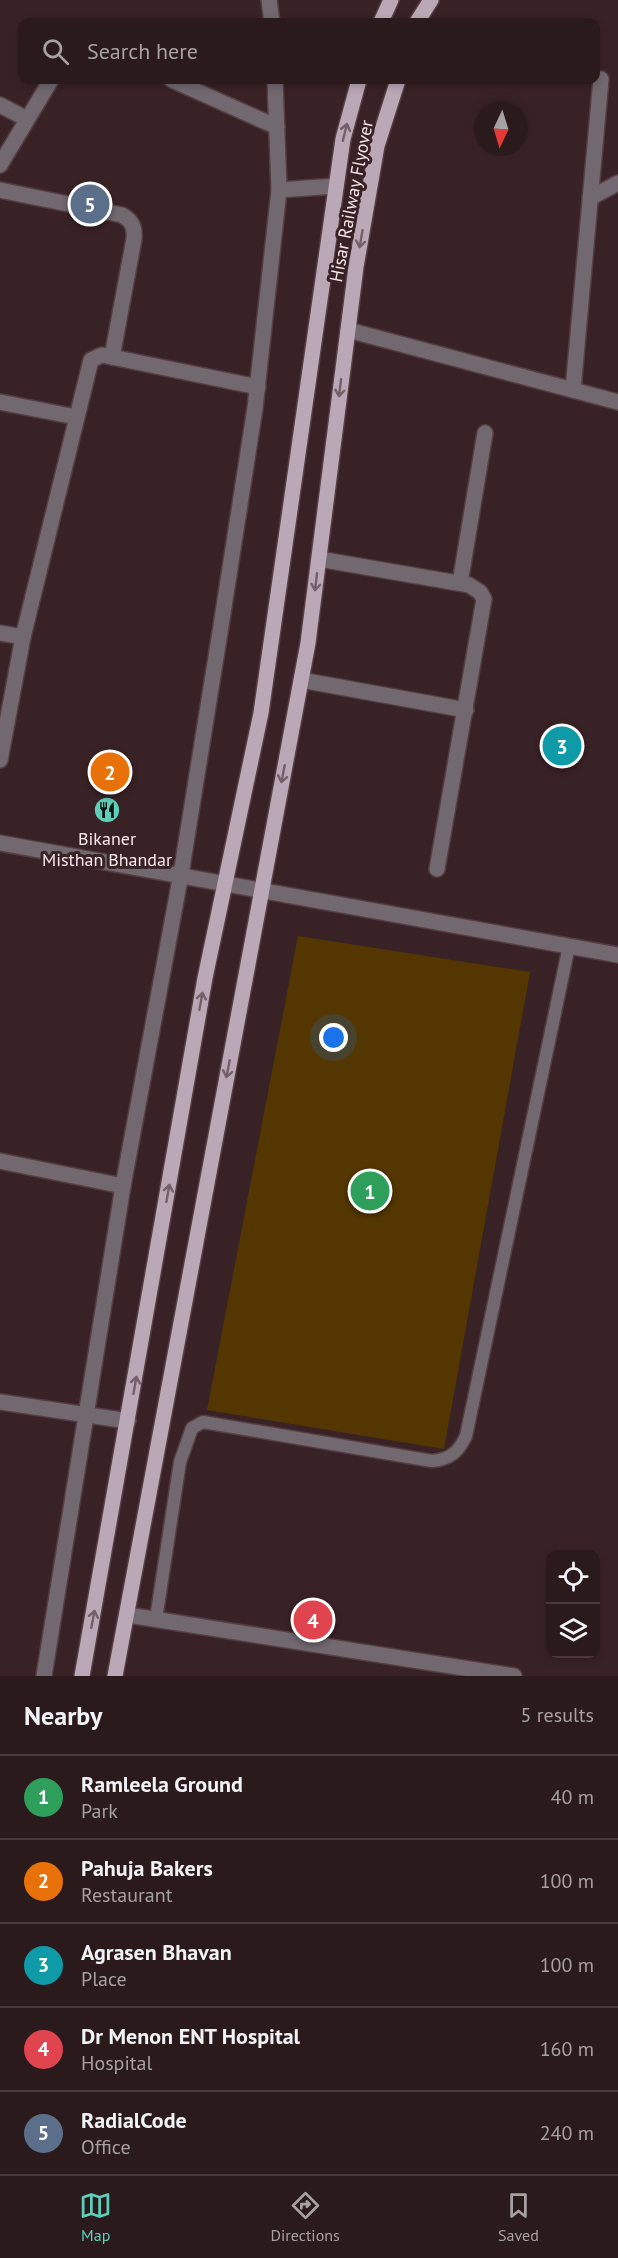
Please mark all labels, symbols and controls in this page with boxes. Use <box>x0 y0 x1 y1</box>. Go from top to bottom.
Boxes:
search box <box>18 18 600 84</box>
icon: search <box>39 35 72 68</box>
text: Search here <box>87 37 198 65</box>
north arrow <box>474 102 528 156</box>
street label: Hisar Railway Flyover <box>324 118 378 284</box>
one-way arrow <box>340 123 352 142</box>
pin: 5 <box>70 182 110 226</box>
one-way arrow <box>355 228 366 248</box>
one-way arrow <box>335 378 346 398</box>
one-way arrow <box>310 571 321 591</box>
pin: 3 <box>542 724 582 768</box>
pin: 2 <box>90 750 130 794</box>
one-way arrow <box>278 764 289 783</box>
restaurant icon: Bikaner Misthan Bhandar <box>92 795 122 825</box>
place label: Bikaner Misthan Bhandar <box>42 827 172 871</box>
one-way arrow <box>196 992 207 1011</box>
your location <box>319 1023 348 1052</box>
one-way arrow <box>222 1059 233 1078</box>
pin: 1 <box>350 1168 389 1214</box>
one-way arrow <box>163 1184 174 1203</box>
one-way arrow <box>129 1376 140 1396</box>
map controls <box>546 1550 600 1658</box>
button: locate <box>546 1550 600 1604</box>
pin: 4 <box>294 1598 332 1642</box>
button: layers <box>546 1604 600 1658</box>
one-way arrow <box>88 1609 99 1629</box>
text: Nearby <box>24 1699 102 1732</box>
text: 5 results <box>521 1702 594 1728</box>
text: Ramleela Ground <box>81 1770 243 1798</box>
text: 1 <box>38 1784 49 1810</box>
text: 40 m <box>551 1784 594 1810</box>
text: Park <box>81 1798 118 1824</box>
text: Pahuja Bakers <box>81 1854 213 1882</box>
text: 2 <box>38 1868 49 1894</box>
text: 100 m <box>540 1868 594 1894</box>
text: Restaurant <box>81 1882 172 1908</box>
text: Agrasen Bhavan <box>81 1938 232 1966</box>
text: 3 <box>38 1952 49 1978</box>
text: 100 m <box>540 1952 594 1978</box>
text: Place <box>81 1966 127 1992</box>
text: Dr Menon ENT Hospital <box>81 2022 300 2050</box>
text: 4 <box>38 2036 49 2062</box>
text: 160 m <box>540 2036 594 2062</box>
text: Hospital <box>81 2050 152 2076</box>
text: RadialCode <box>81 2106 187 2134</box>
text: 5 <box>38 2120 49 2146</box>
text: 240 m <box>540 2120 594 2146</box>
text: Office <box>81 2134 131 2160</box>
tab: Map <box>79 2189 112 2245</box>
tab: Directions <box>271 2189 340 2245</box>
tab: Saved <box>498 2189 539 2245</box>

